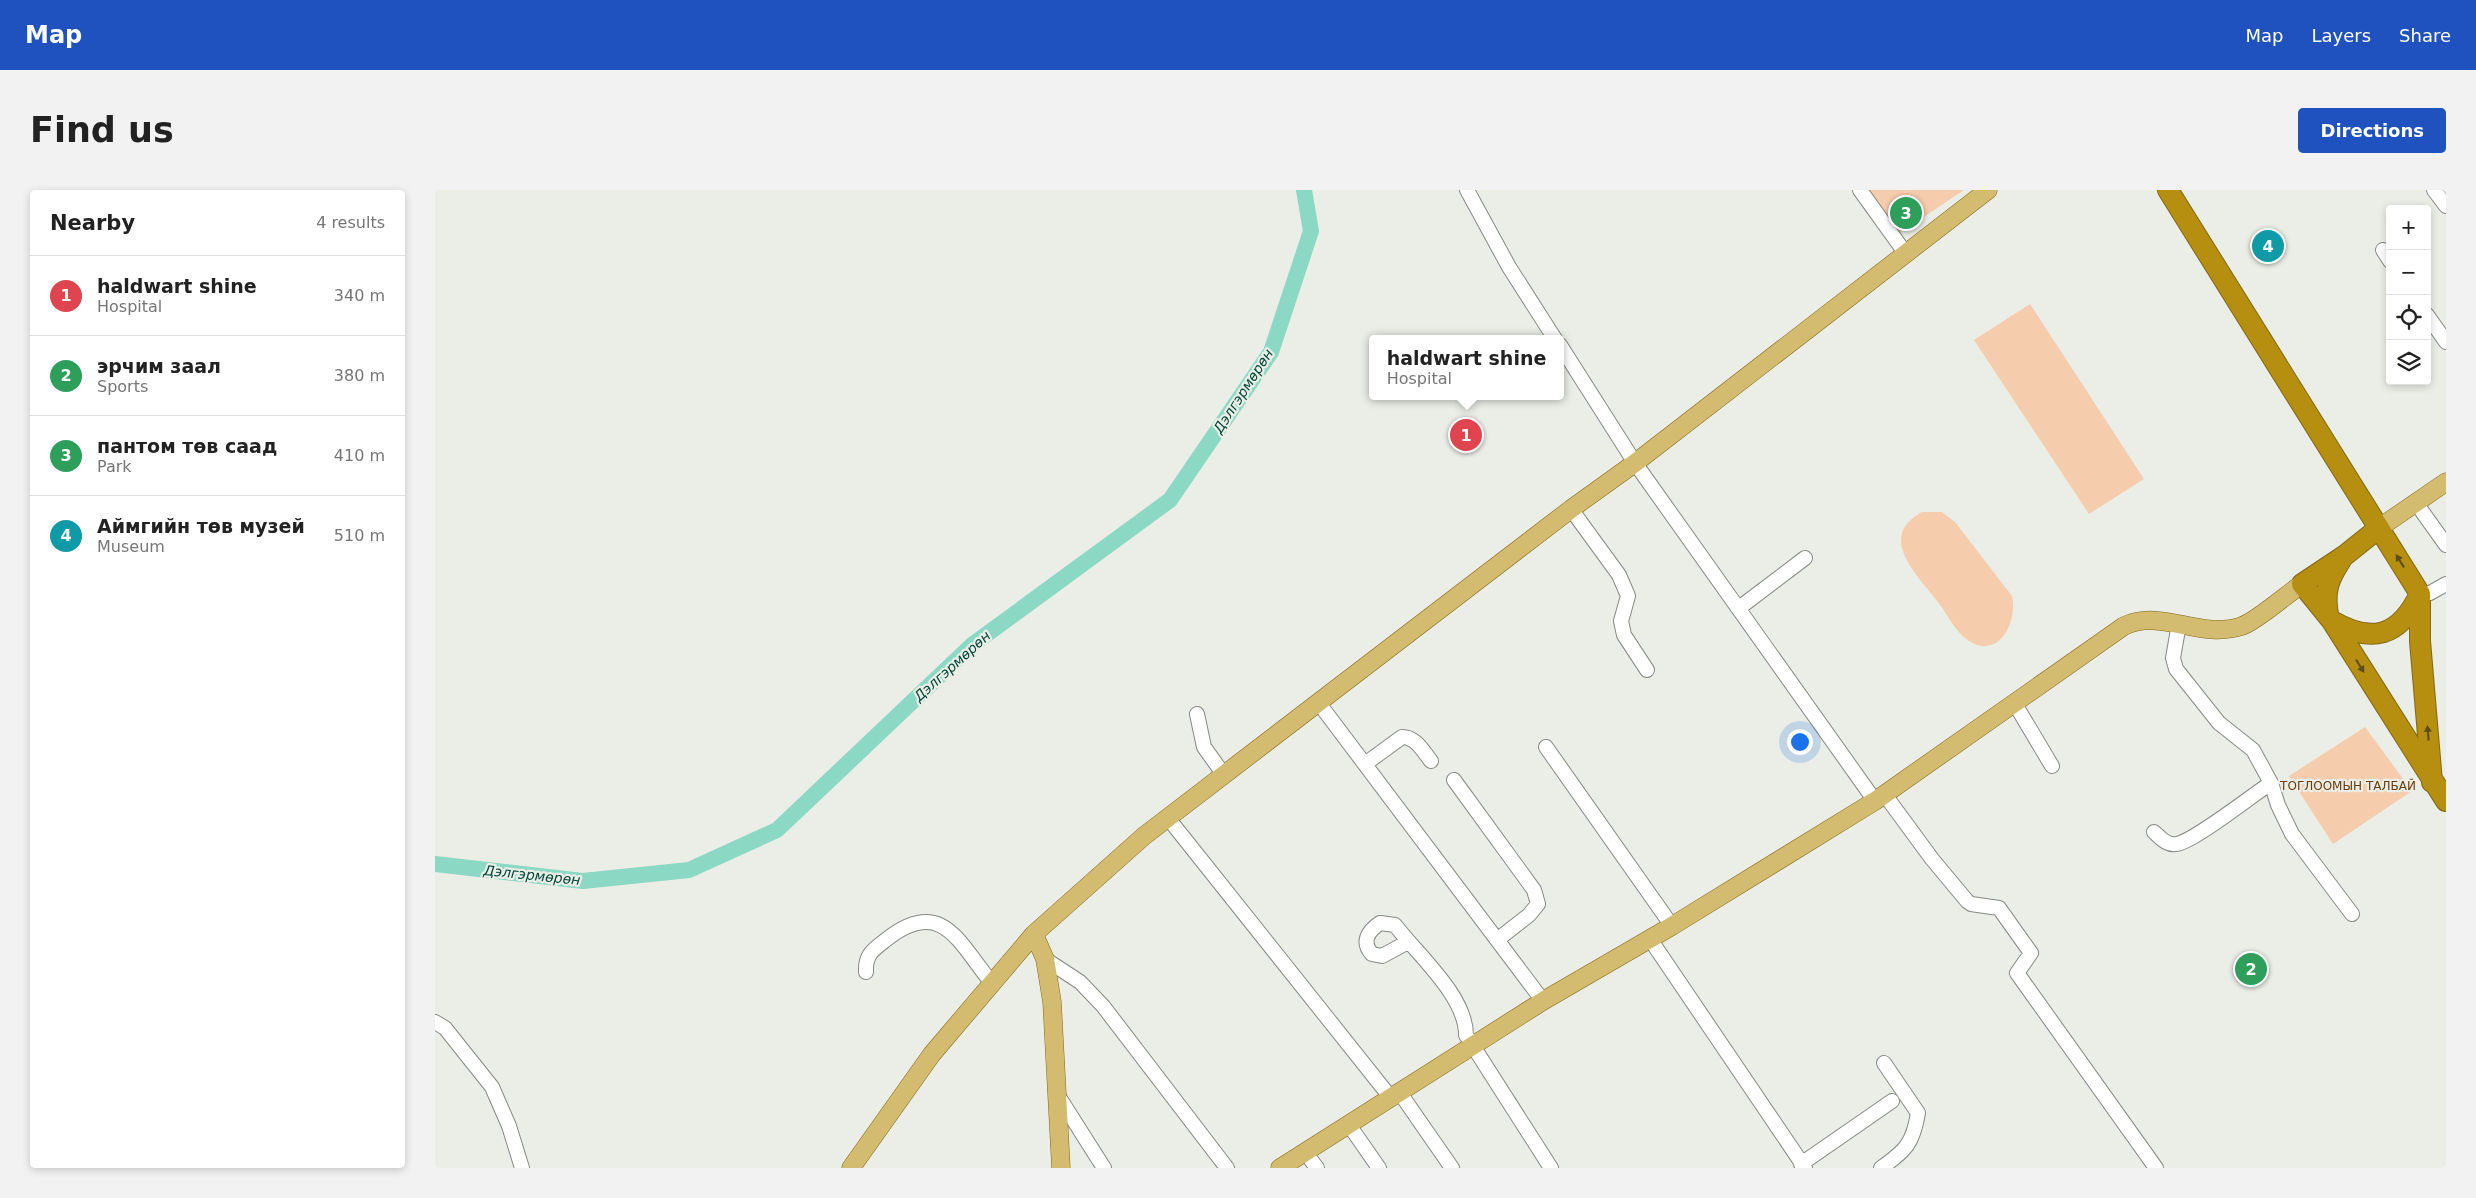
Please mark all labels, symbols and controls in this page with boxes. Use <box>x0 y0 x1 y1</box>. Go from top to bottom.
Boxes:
text: Map <box>25 21 82 49</box>
text: Map <box>2245 25 2283 46</box>
text: Layers <box>2311 25 2371 46</box>
text: Share <box>2399 25 2451 46</box>
button: Directions <box>2298 108 2446 153</box>
text: Find us <box>30 110 174 150</box>
pin: 3 <box>1890 194 1922 232</box>
map controls <box>2386 205 2431 385</box>
button: + <box>2386 205 2431 250</box>
text: Nearby <box>50 211 135 235</box>
text: 4 results <box>316 213 385 232</box>
pin: 4 <box>2252 227 2284 265</box>
button: − <box>2386 250 2431 295</box>
text: haldwart shine <box>97 275 257 297</box>
text: 1 <box>60 286 72 305</box>
text: 340 m <box>334 286 385 305</box>
button: locate <box>2386 295 2431 340</box>
text: Hospital <box>97 297 162 316</box>
popup <box>1369 335 1564 400</box>
button: layers <box>2386 340 2431 385</box>
water label: Дэлгэрмөрөн <box>1209 346 1276 437</box>
text: haldwart shine <box>1387 347 1546 369</box>
text: эрчим заал <box>97 355 221 377</box>
text: 2 <box>60 366 72 385</box>
text: 380 m <box>334 366 385 385</box>
text: Hospital <box>1387 369 1452 388</box>
text: Sports <box>97 377 148 396</box>
pin: 1 <box>1450 416 1482 454</box>
text: пантом төв саад <box>97 435 277 457</box>
text: 3 <box>60 446 72 465</box>
text: 410 m <box>334 446 385 465</box>
text: Park <box>97 457 132 476</box>
text: Аймгийн төв музей <box>97 515 305 537</box>
text: 4 <box>60 526 72 545</box>
text: 510 m <box>334 526 385 545</box>
text: Museum <box>97 537 165 556</box>
one-way arrow <box>2395 554 2404 567</box>
water label: Дэлгэрмөрөн <box>910 628 993 705</box>
one-way arrow <box>2356 660 2365 673</box>
one-way arrow <box>2424 725 2432 741</box>
your location <box>1787 729 1813 755</box>
park label: ТОГЛООМЫН ТАЛБАЙ <box>2279 778 2416 793</box>
water label: Дэлгэрмөрөн <box>482 862 581 888</box>
pin: 2 <box>2235 950 2267 988</box>

